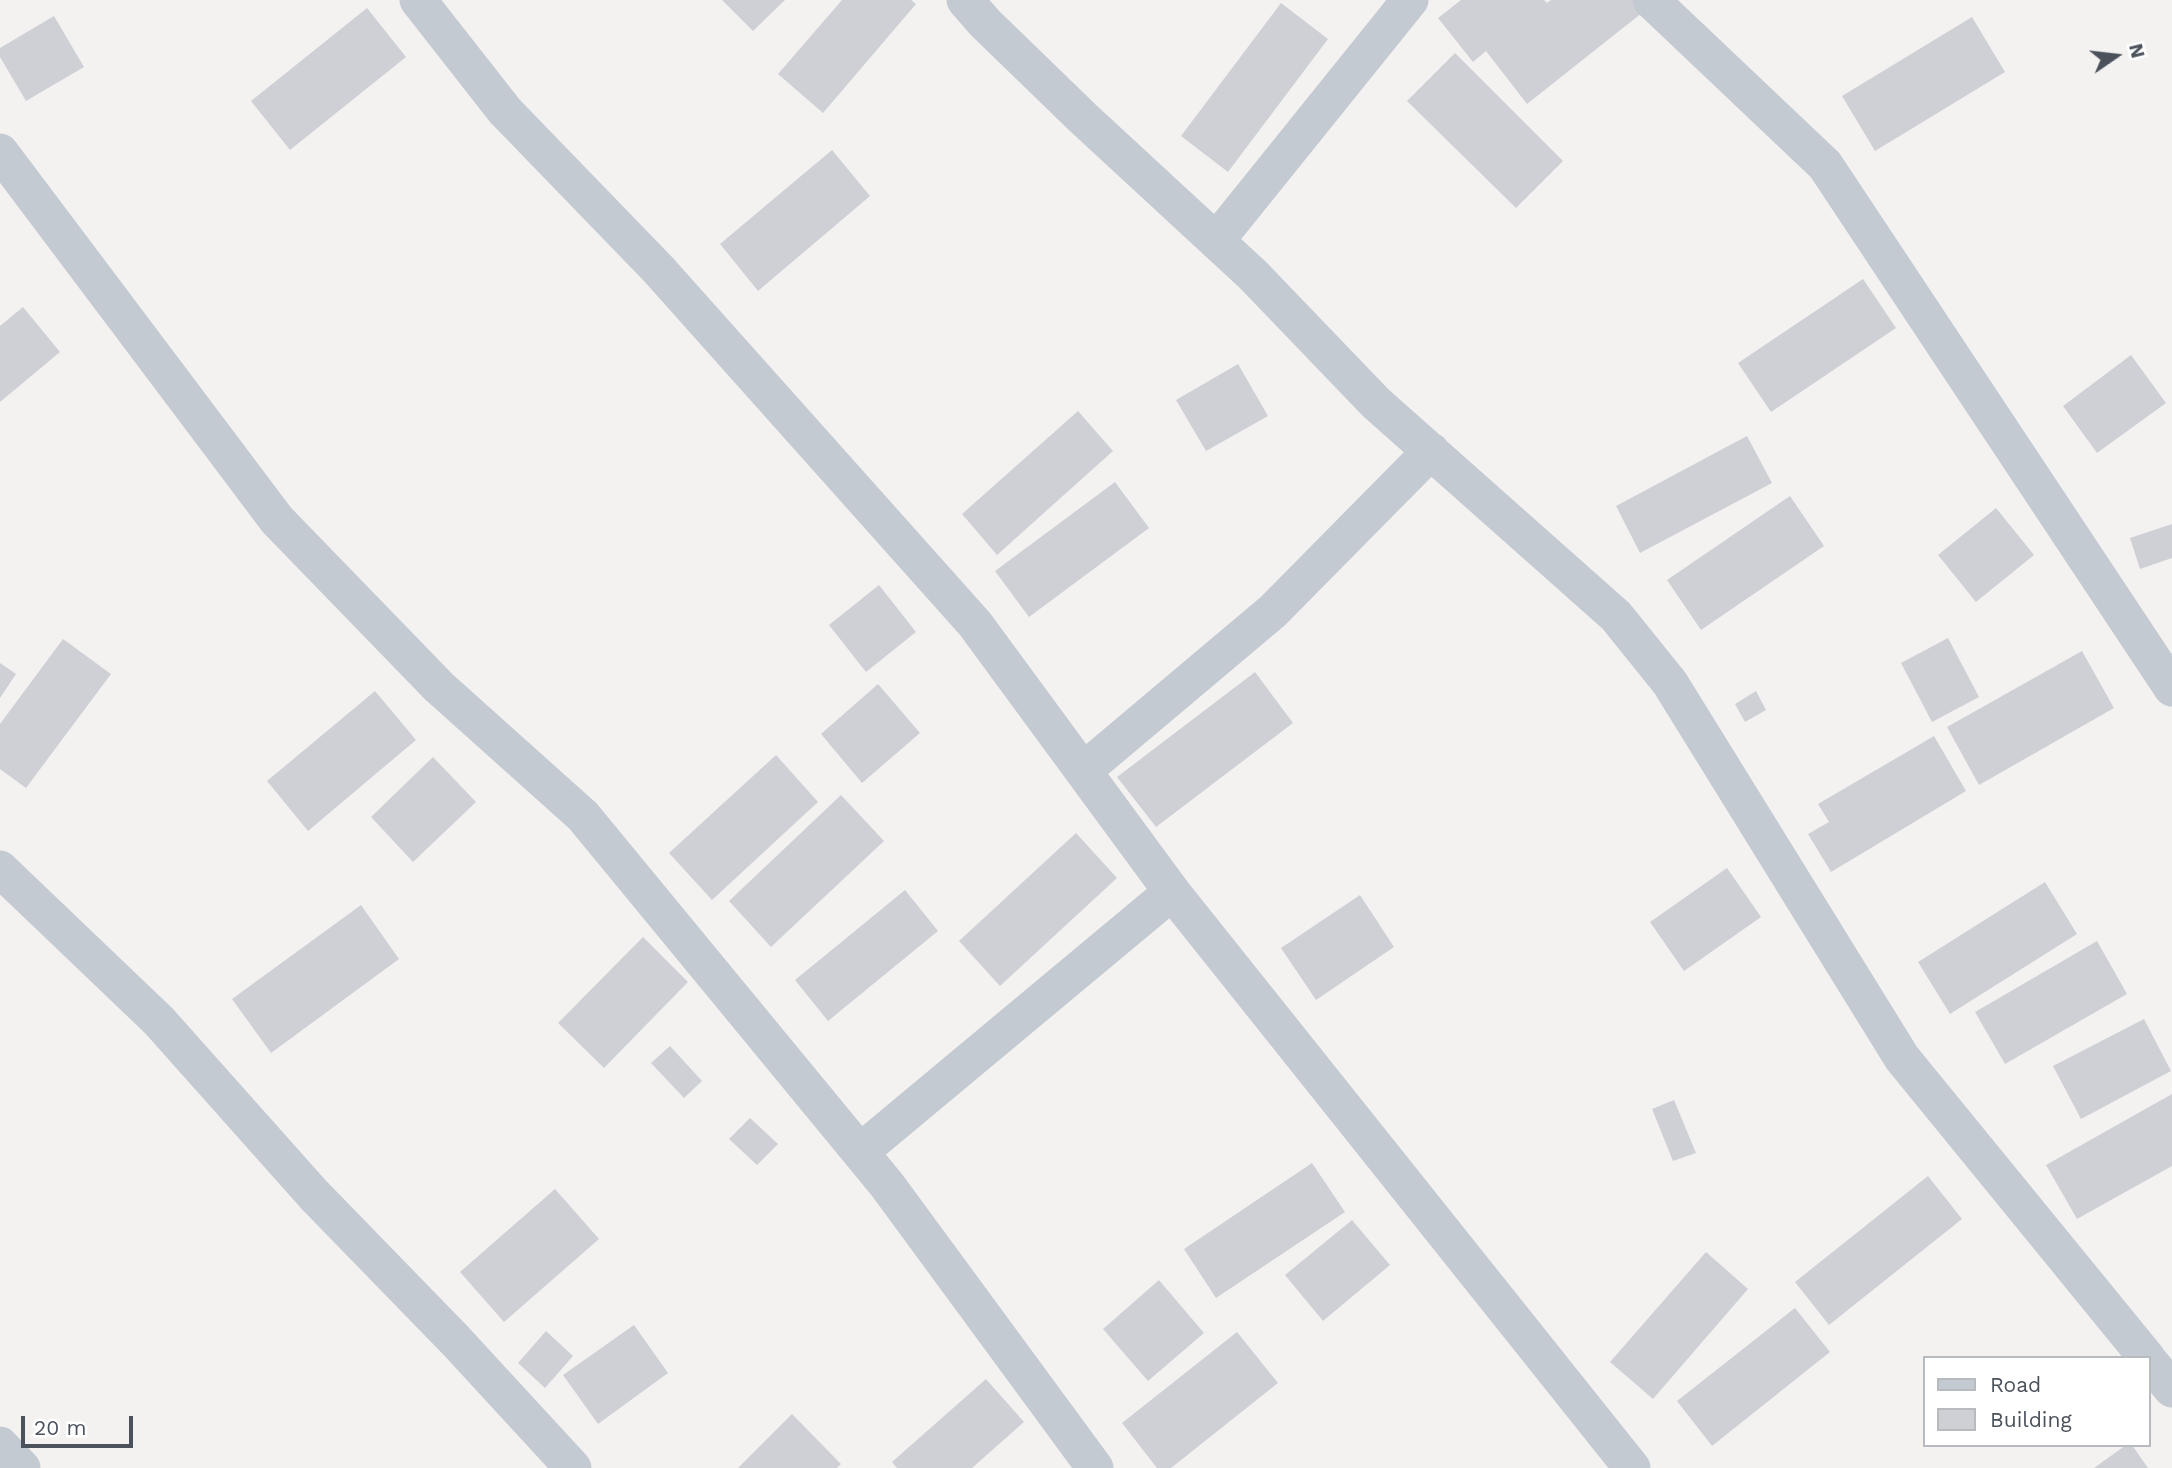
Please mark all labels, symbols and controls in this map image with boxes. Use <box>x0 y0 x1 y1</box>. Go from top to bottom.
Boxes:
north arrow <box>2081 21 2151 91</box>
text: N <box>2124 41 2150 60</box>
legend <box>1924 1356 2151 1447</box>
text: Road <box>1990 1372 2041 1397</box>
scale bar <box>24 1402 136 1446</box>
text: Building <box>1990 1407 2072 1432</box>
text: 20 m <box>34 1415 86 1440</box>

